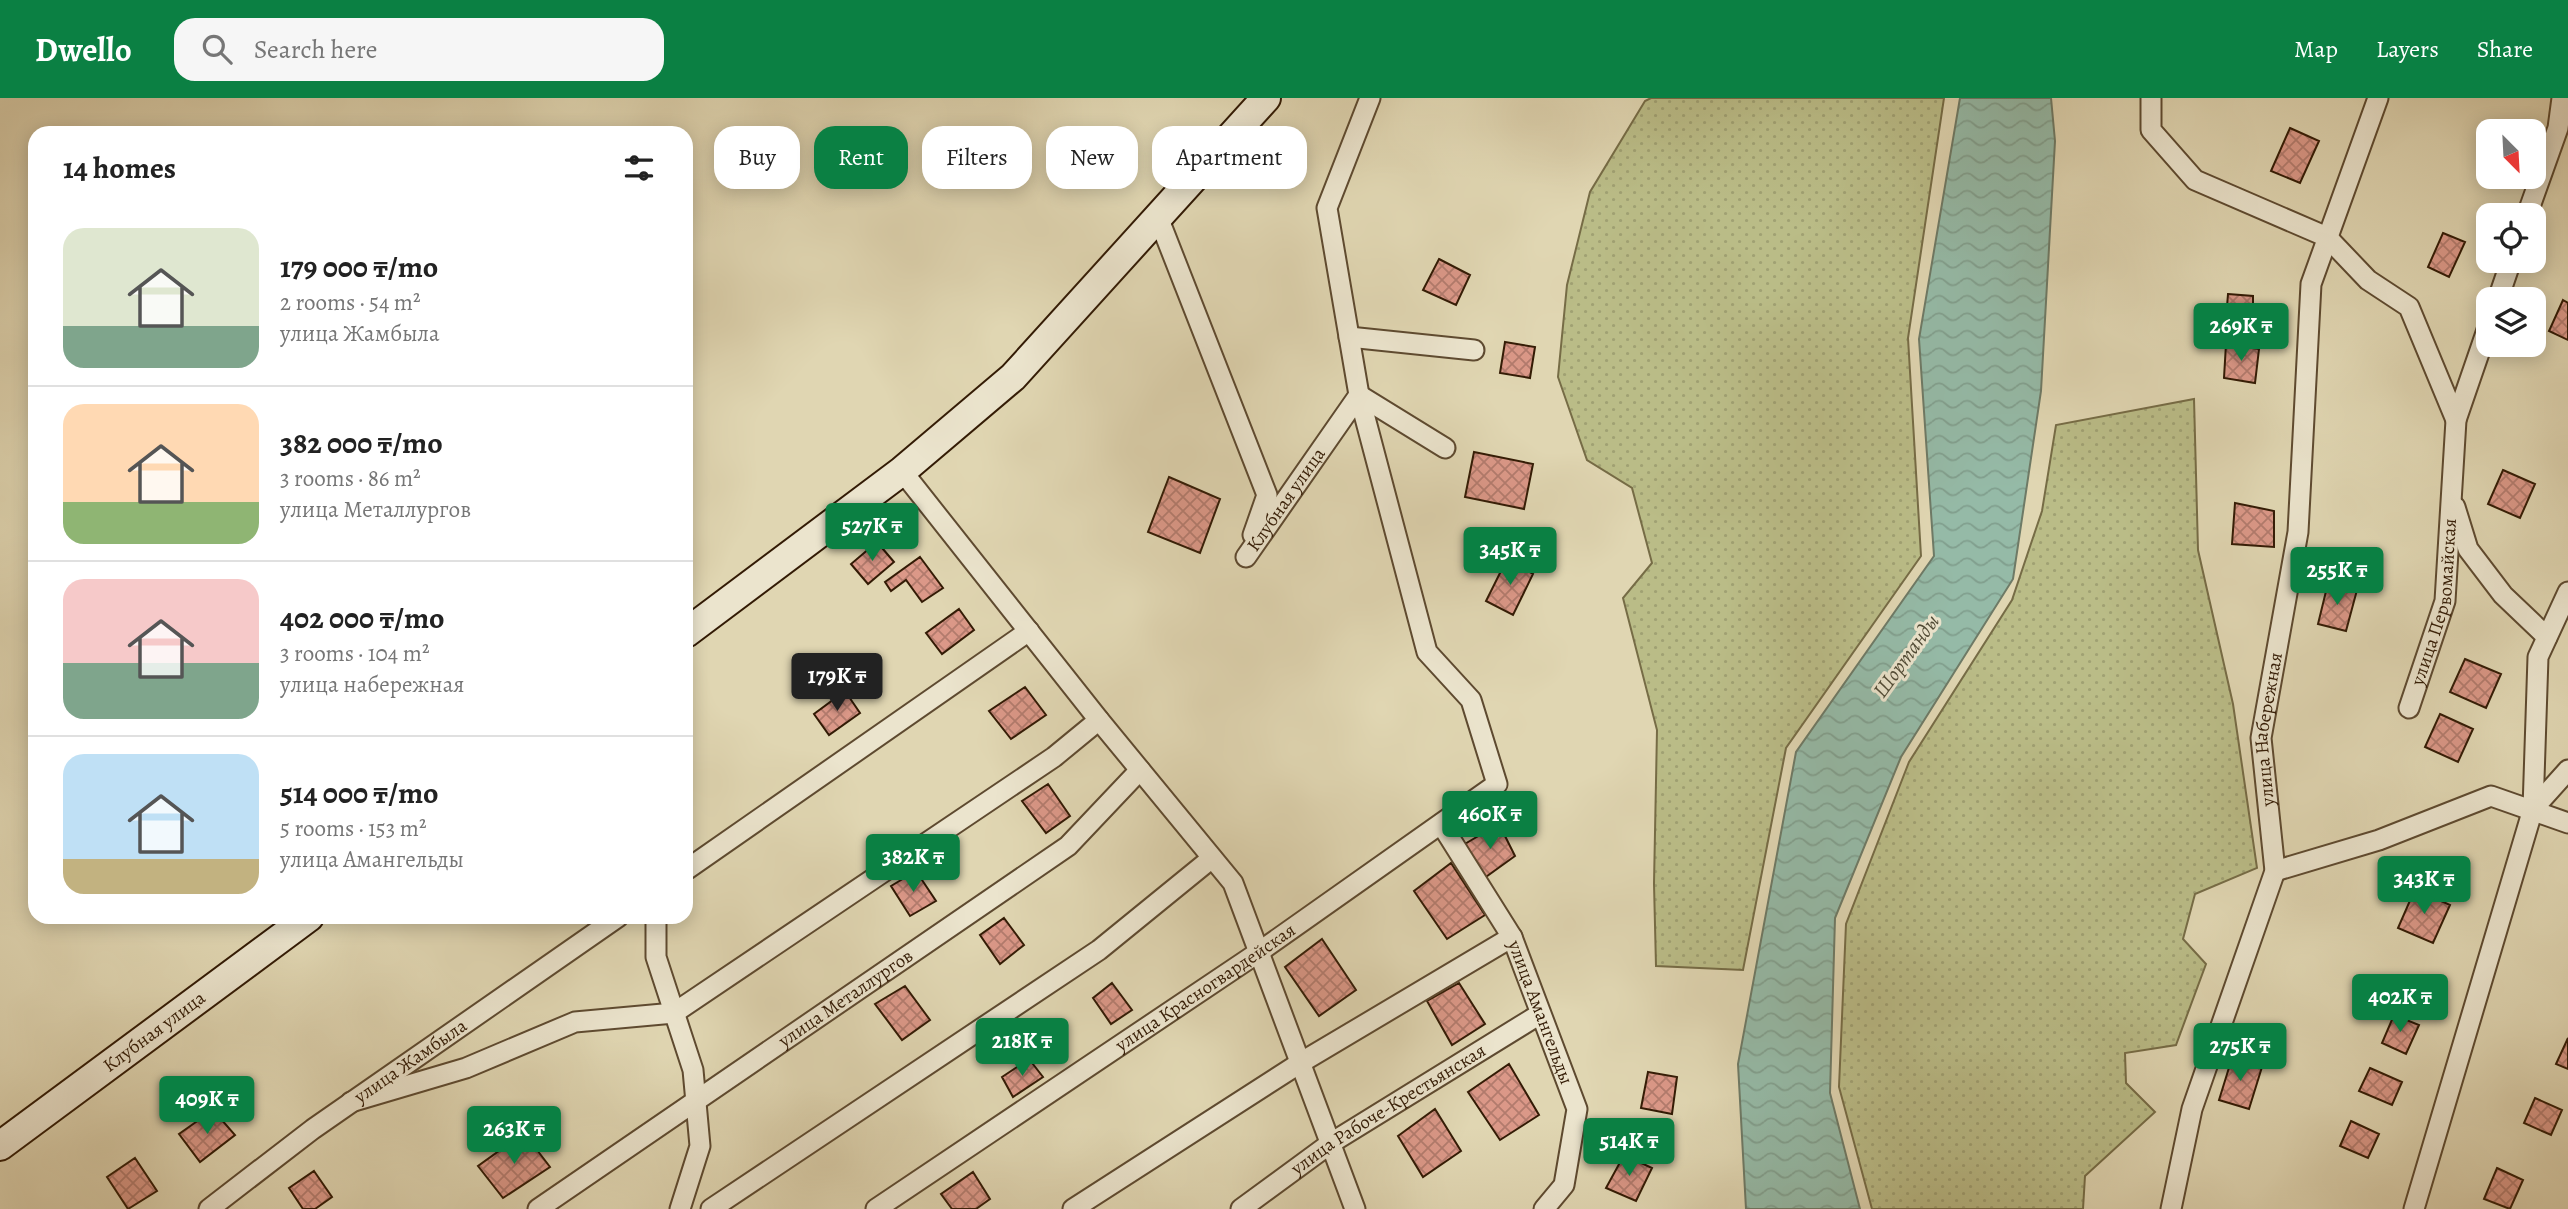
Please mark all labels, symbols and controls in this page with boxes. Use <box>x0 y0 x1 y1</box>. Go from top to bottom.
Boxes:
search box <box>174 18 664 81</box>
text: Dwello <box>35 27 132 72</box>
icon: search <box>198 30 236 68</box>
text: Search here <box>254 32 377 67</box>
text: Map <box>2294 33 2338 65</box>
text: Layers <box>2376 33 2439 65</box>
text: Share <box>2477 33 2533 65</box>
north arrow <box>2476 119 2546 189</box>
map controls <box>2476 119 2546 357</box>
chip: Buy <box>714 126 800 189</box>
chip: Rent <box>814 126 908 189</box>
chip: Filters <box>922 126 1032 189</box>
chip: New <box>1046 126 1138 189</box>
chip: Apartment <box>1152 126 1307 189</box>
text: 14 homes <box>63 148 176 188</box>
icon: filters <box>620 149 658 187</box>
button: locate <box>2476 203 2546 273</box>
text: 179 000 ₸/mo <box>280 247 438 287</box>
icon: home <box>119 256 203 340</box>
text: 2 rooms · 54 m² <box>280 287 421 318</box>
button: layers <box>2476 287 2546 357</box>
pin: 269K ₸ <box>2184 303 2298 363</box>
text: 269K ₸ <box>2210 310 2272 341</box>
text: улица Жамбыла <box>280 318 440 349</box>
text: 382 000 ₸/mo <box>280 423 443 463</box>
icon: home <box>119 432 203 516</box>
street label: Клубная улица <box>1241 442 1332 557</box>
text: 3 rooms · 86 m² <box>280 463 421 494</box>
text: улица Металлургов <box>280 494 471 525</box>
pin: 527K ₸ <box>815 504 929 563</box>
text: 527K ₸ <box>841 510 903 541</box>
street label: улица Первомайская <box>2404 518 2463 690</box>
pin: 345K ₸ <box>1453 528 1567 587</box>
text: 345K ₸ <box>1480 534 1540 565</box>
pin: 255K ₸ <box>2280 547 2394 607</box>
text: 255K ₸ <box>2306 554 2368 585</box>
text: 402 000 ₸/mo <box>280 598 445 638</box>
icon: home <box>119 607 203 691</box>
water label: Шортанды <box>1866 608 1946 703</box>
text: 3 rooms · 104 m² <box>280 638 429 669</box>
street label: улица Набережная <box>2248 650 2289 809</box>
pin: 179K ₸ <box>780 654 894 713</box>
text: 179K ₸ <box>807 660 867 691</box>
text: улица набережная <box>280 669 464 700</box>
text: 514 000 ₸/mo <box>280 773 439 813</box>
icon: home <box>119 782 203 866</box>
pin: 460K ₸ <box>1433 792 1547 851</box>
text: 460K ₸ <box>1458 798 1522 829</box>
text: 5 rooms · 153 m² <box>280 813 427 844</box>
pin: 382K ₸ <box>856 834 970 894</box>
text: 382K ₸ <box>882 841 944 872</box>
text: улица Амангельды <box>280 844 464 875</box>
pin: 343K ₸ <box>2367 856 2481 916</box>
text: 343K ₸ <box>2394 863 2454 894</box>
street label: улица Красногвардейская <box>1109 917 1301 1058</box>
street label: улица Амангельды <box>1501 936 1580 1088</box>
street label: улица Металлургов <box>772 943 918 1054</box>
pin: 402K ₸ <box>2343 974 2457 1034</box>
text: 402K ₸ <box>2368 981 2432 1012</box>
street label: Клубная улица <box>98 985 211 1078</box>
street label: улица Жамбыла <box>348 1013 472 1110</box>
pin: 218K ₸ <box>965 1018 1079 1078</box>
pin: 275K ₸ <box>2183 1024 2297 1083</box>
text: 218K ₸ <box>992 1025 1052 1056</box>
text: 275K ₸ <box>2209 1030 2271 1061</box>
street label: улица Рабоче-Крестьянская <box>1285 1038 1491 1182</box>
pin: 409K ₸ <box>150 1076 264 1136</box>
text: 409K ₸ <box>175 1083 239 1114</box>
pin: 263K ₸ <box>457 1107 571 1166</box>
text: 263K ₸ <box>483 1113 545 1144</box>
pin: 514K ₸ <box>1572 1118 1686 1178</box>
text: 514K ₸ <box>1599 1125 1659 1156</box>

